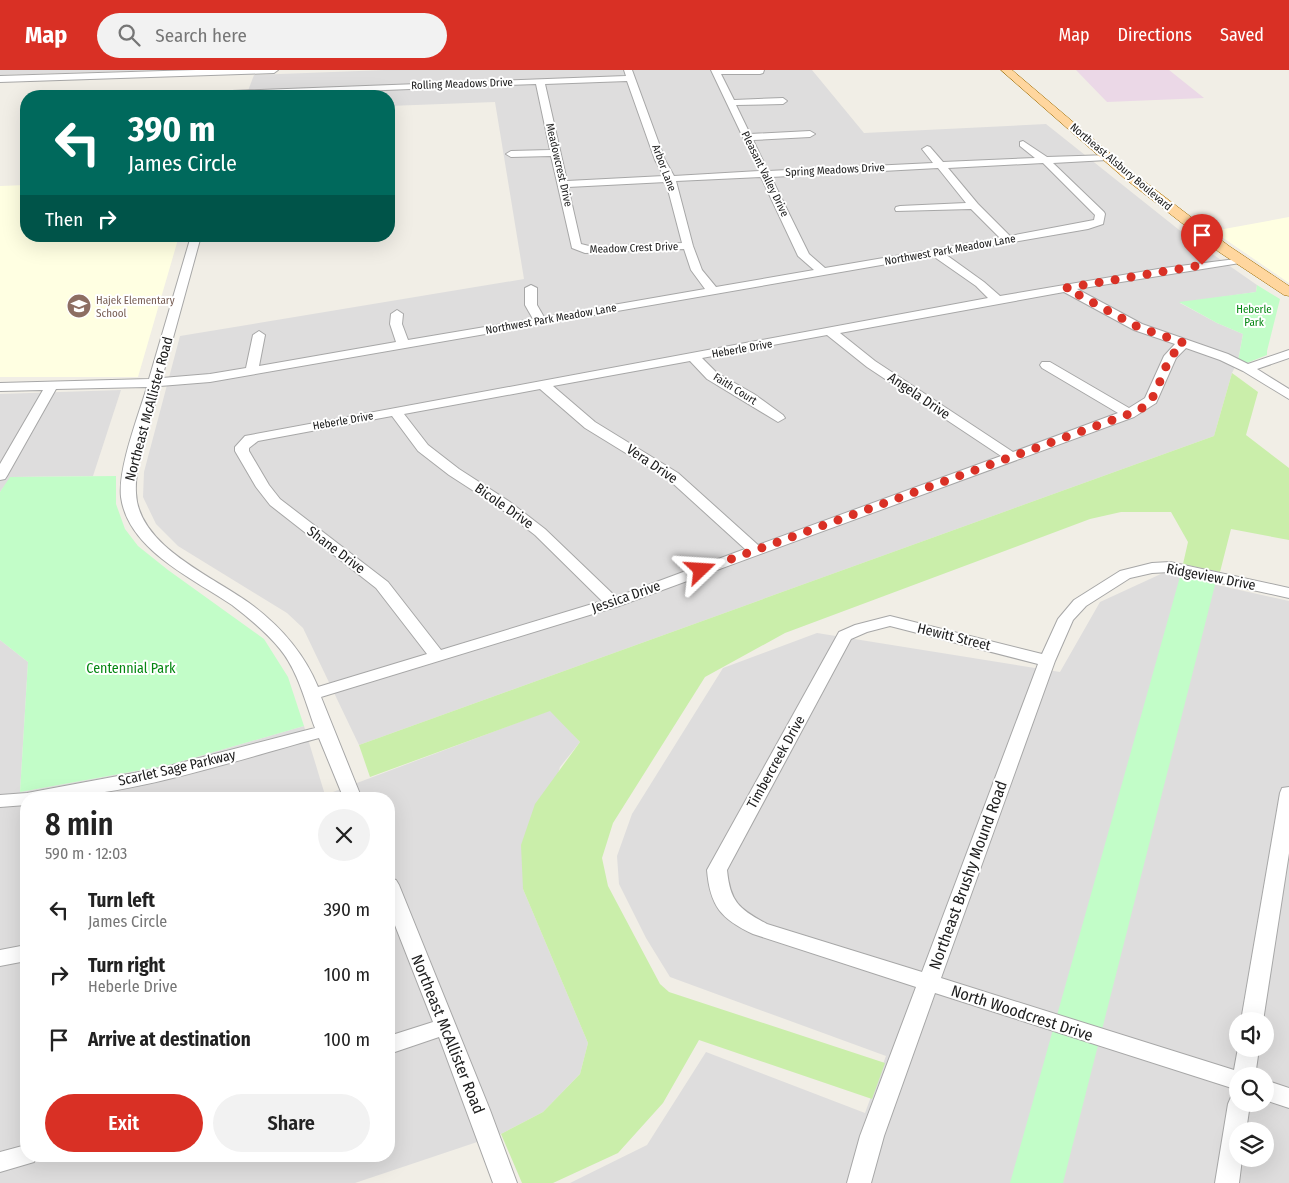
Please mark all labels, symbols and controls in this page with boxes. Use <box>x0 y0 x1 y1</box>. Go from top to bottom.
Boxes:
search box <box>97 13 447 58</box>
text: Map <box>25 21 67 49</box>
icon: search <box>115 21 143 49</box>
text: Search here <box>155 24 247 47</box>
text: Map <box>1058 24 1090 46</box>
text: Directions <box>1118 24 1192 46</box>
text: Saved <box>1220 24 1264 46</box>
street label: Rolling Meadows Drive <box>411 76 513 92</box>
text: 390 m <box>128 108 215 150</box>
icon: left <box>45 110 110 175</box>
street label: Northeast Alsbury Boulevard <box>1067 121 1175 213</box>
street label: Meadowcrest Drive <box>543 122 575 208</box>
street label: Pleasant Valley Drive <box>739 129 791 219</box>
street label: Arbor Lane <box>649 143 679 193</box>
text: James Circle <box>128 150 237 177</box>
street label: Spring Meadows Drive <box>785 161 885 179</box>
icon: right <box>93 205 121 233</box>
text: Then <box>45 208 83 231</box>
pin <box>1181 214 1223 265</box>
icon: arrive <box>1188 221 1216 249</box>
street label: Northwest Park Meadow Lane <box>883 232 1017 268</box>
street label: Meadow Crest Drive <box>590 240 678 256</box>
school or university icon: Hajek Elementary School <box>66 293 92 319</box>
place label: Hajek Elementary School <box>96 294 175 320</box>
street label: Northwest Park Meadow Lane <box>484 301 618 337</box>
park label: Heberle Park <box>1236 303 1272 329</box>
street label: Northeast McAllister Road <box>122 335 176 483</box>
street label: Heberle Drive <box>711 337 773 361</box>
street label: Angela Drive <box>885 369 953 423</box>
street label: Faith Court <box>711 371 759 408</box>
street label: Heberle Drive <box>312 409 374 433</box>
street label: Vera Drive <box>623 441 681 487</box>
street label: Bicole Drive <box>471 480 537 532</box>
street label: Shane Drive <box>304 523 368 577</box>
position arrow <box>674 543 726 595</box>
street label: Ridgeview Drive <box>1165 560 1257 594</box>
street label: Jessica Drive <box>589 577 663 617</box>
street label: Hewitt Street <box>916 620 993 654</box>
park label: Centennial Park <box>86 660 176 677</box>
street label: Timbercreek Drive <box>743 713 809 811</box>
street label: Scarlet Sage Parkway <box>117 746 238 790</box>
street label: Northeast Brushy Mound Road <box>925 778 1011 972</box>
text: 8 min <box>45 807 114 843</box>
button: close <box>318 809 370 861</box>
text: 590 m · 12:03 <box>45 844 127 863</box>
text: Turn left <box>88 889 155 912</box>
icon: left <box>45 896 73 924</box>
text: 390 m <box>323 898 370 921</box>
text: James Circle <box>88 912 167 931</box>
street label: Northeast McAllister Road <box>407 952 489 1116</box>
text: Turn right <box>88 954 165 977</box>
icon: right <box>45 961 73 989</box>
text: 100 m <box>324 963 370 986</box>
text: Heberle Drive <box>88 977 177 996</box>
street label: North Woodcrest Drive <box>949 981 1095 1045</box>
map controls <box>1229 1012 1274 1167</box>
button: sound <box>1229 1012 1274 1057</box>
icon: arrive <box>45 1026 73 1054</box>
text: Arrive at destination <box>88 1028 251 1051</box>
text: 100 m <box>324 1028 370 1051</box>
button: search <box>1229 1067 1274 1112</box>
button: Exit <box>45 1094 203 1152</box>
button: Share <box>213 1094 370 1152</box>
button: layers <box>1229 1122 1274 1167</box>

